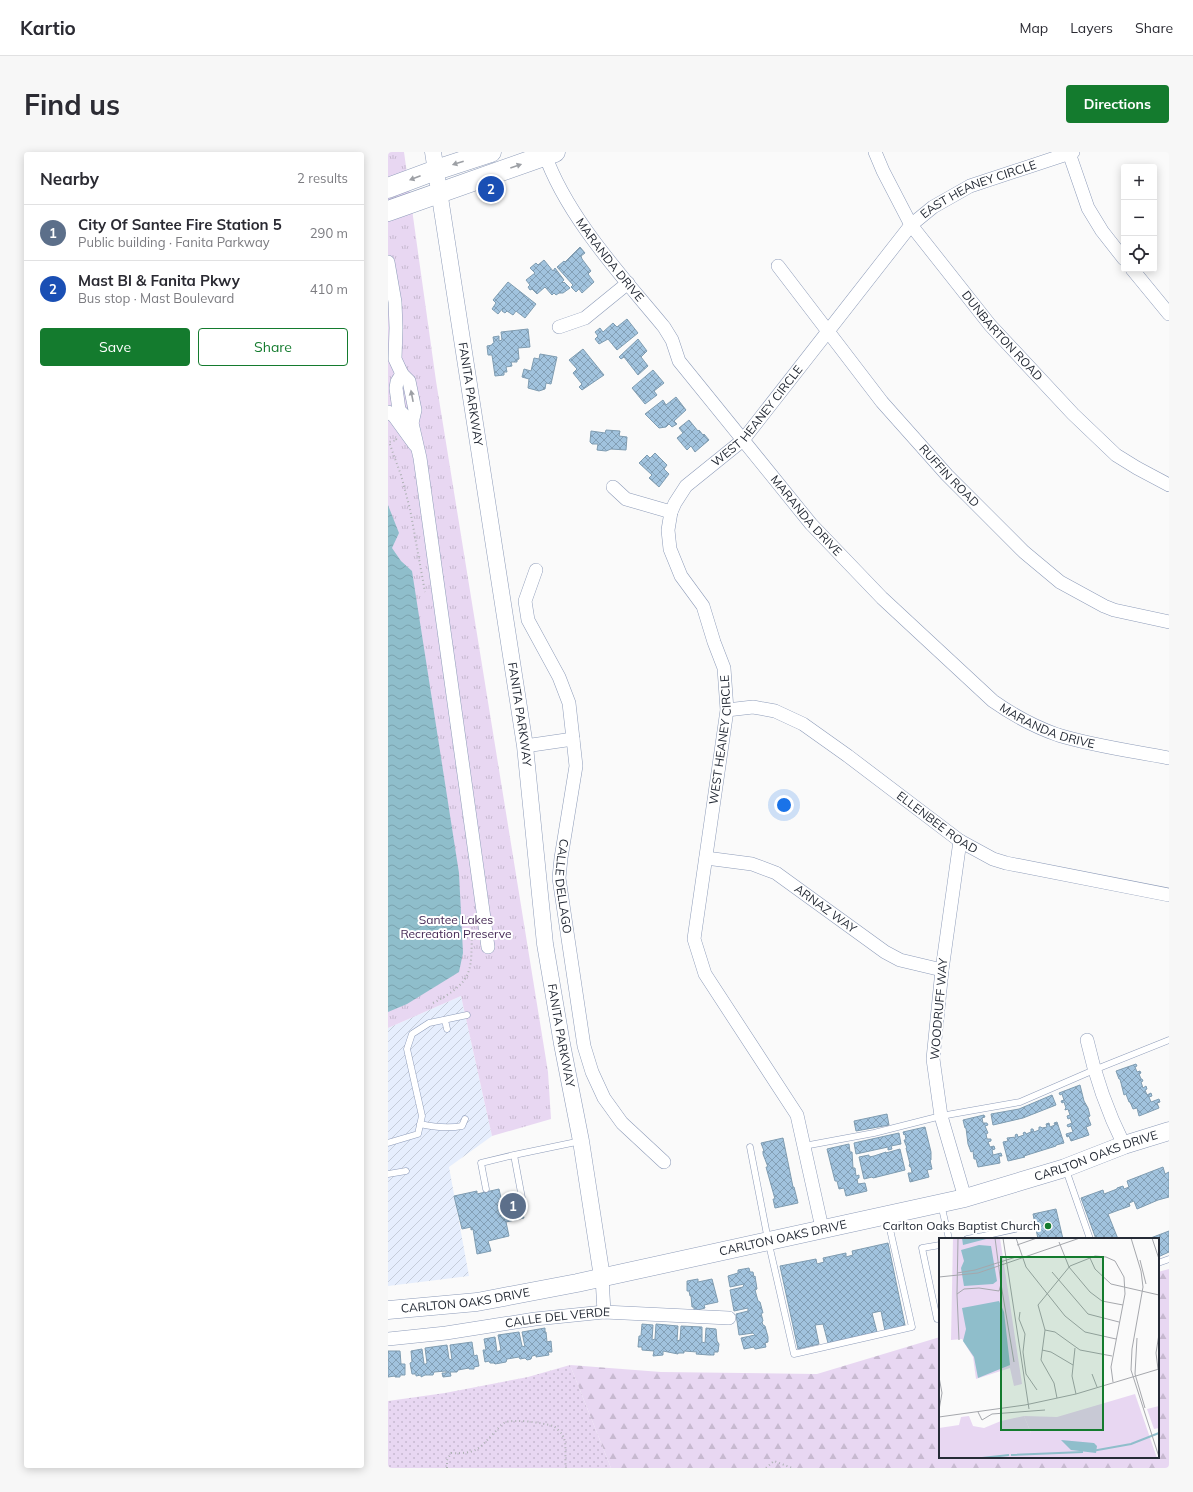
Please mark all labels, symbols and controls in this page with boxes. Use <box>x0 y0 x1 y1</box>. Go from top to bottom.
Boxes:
text: Kartio <box>20 16 76 40</box>
text: Map <box>1019 19 1048 37</box>
text: Layers <box>1070 19 1113 37</box>
text: Share <box>1135 19 1173 37</box>
button: Directions <box>1066 85 1169 123</box>
text: Find us <box>24 87 120 122</box>
street label: EAST HEANEY CIRCLE <box>917 157 1038 221</box>
one-way arrow <box>452 160 464 166</box>
one-way arrow <box>510 162 522 168</box>
map controls <box>1121 164 1157 272</box>
button: + <box>1121 164 1157 200</box>
text: Nearby <box>40 168 99 189</box>
text: 2 results <box>297 170 348 186</box>
pin: 2 <box>478 174 504 204</box>
one-way arrow <box>409 176 421 182</box>
button: − <box>1121 200 1157 236</box>
text: City Of Santee Fire Station 5 <box>78 215 282 234</box>
street label: MARANDA DRIVE <box>573 215 647 304</box>
text: 1 <box>49 225 57 241</box>
text: 290 m <box>310 225 348 241</box>
text: Public building · Fanita Parkway <box>78 234 270 250</box>
button: locate <box>1121 236 1157 272</box>
text: Mast Bl & Fanita Pkwy <box>78 271 240 290</box>
text: 2 <box>49 281 57 297</box>
text: 410 m <box>310 281 348 297</box>
street label: DUNBARTON ROAD <box>959 288 1046 384</box>
text: Bus stop · Mast Boulevard <box>78 290 234 306</box>
button: Save <box>40 328 190 366</box>
button: Share <box>198 328 348 366</box>
street label: FANITA PARKWAY <box>456 341 487 448</box>
street label: WEST HEANEY CIRCLE <box>708 362 805 469</box>
one-way arrow <box>409 390 415 402</box>
street label: RUFFIN ROAD <box>916 441 983 510</box>
street label: MARANDA DRIVE <box>768 472 845 559</box>
street label: FANITA PARKWAY <box>505 661 535 768</box>
street label: WEST HEANEY CIRCLE <box>705 674 734 806</box>
street label: MARANDA DRIVE <box>997 700 1096 751</box>
street label: ELLENBEE ROAD <box>894 788 981 856</box>
your location <box>774 795 794 815</box>
street label: CALLE DELLAGO <box>552 838 575 935</box>
street label: ARNAZ WAY <box>792 881 860 936</box>
park label: Santee Lakes Recreation Preserve <box>400 912 512 941</box>
street label: WOODRUFF WAY <box>927 957 950 1061</box>
street label: FANITA PARKWAY <box>545 983 578 1089</box>
street label: CARLTON OAKS DRIVE <box>1032 1127 1159 1184</box>
pin: 1 <box>500 1191 526 1221</box>
street label: CARLTON OAKS DRIVE <box>718 1216 848 1259</box>
place label: Carlton Oaks Baptist Church <box>883 1218 1040 1233</box>
marker: Carlton Oaks Baptist Church <box>1043 1221 1053 1231</box>
inset map <box>939 1238 1159 1458</box>
street label: CARLTON OAKS DRIVE <box>400 1284 531 1316</box>
street label: CALLE DEL VERDE <box>504 1304 610 1331</box>

